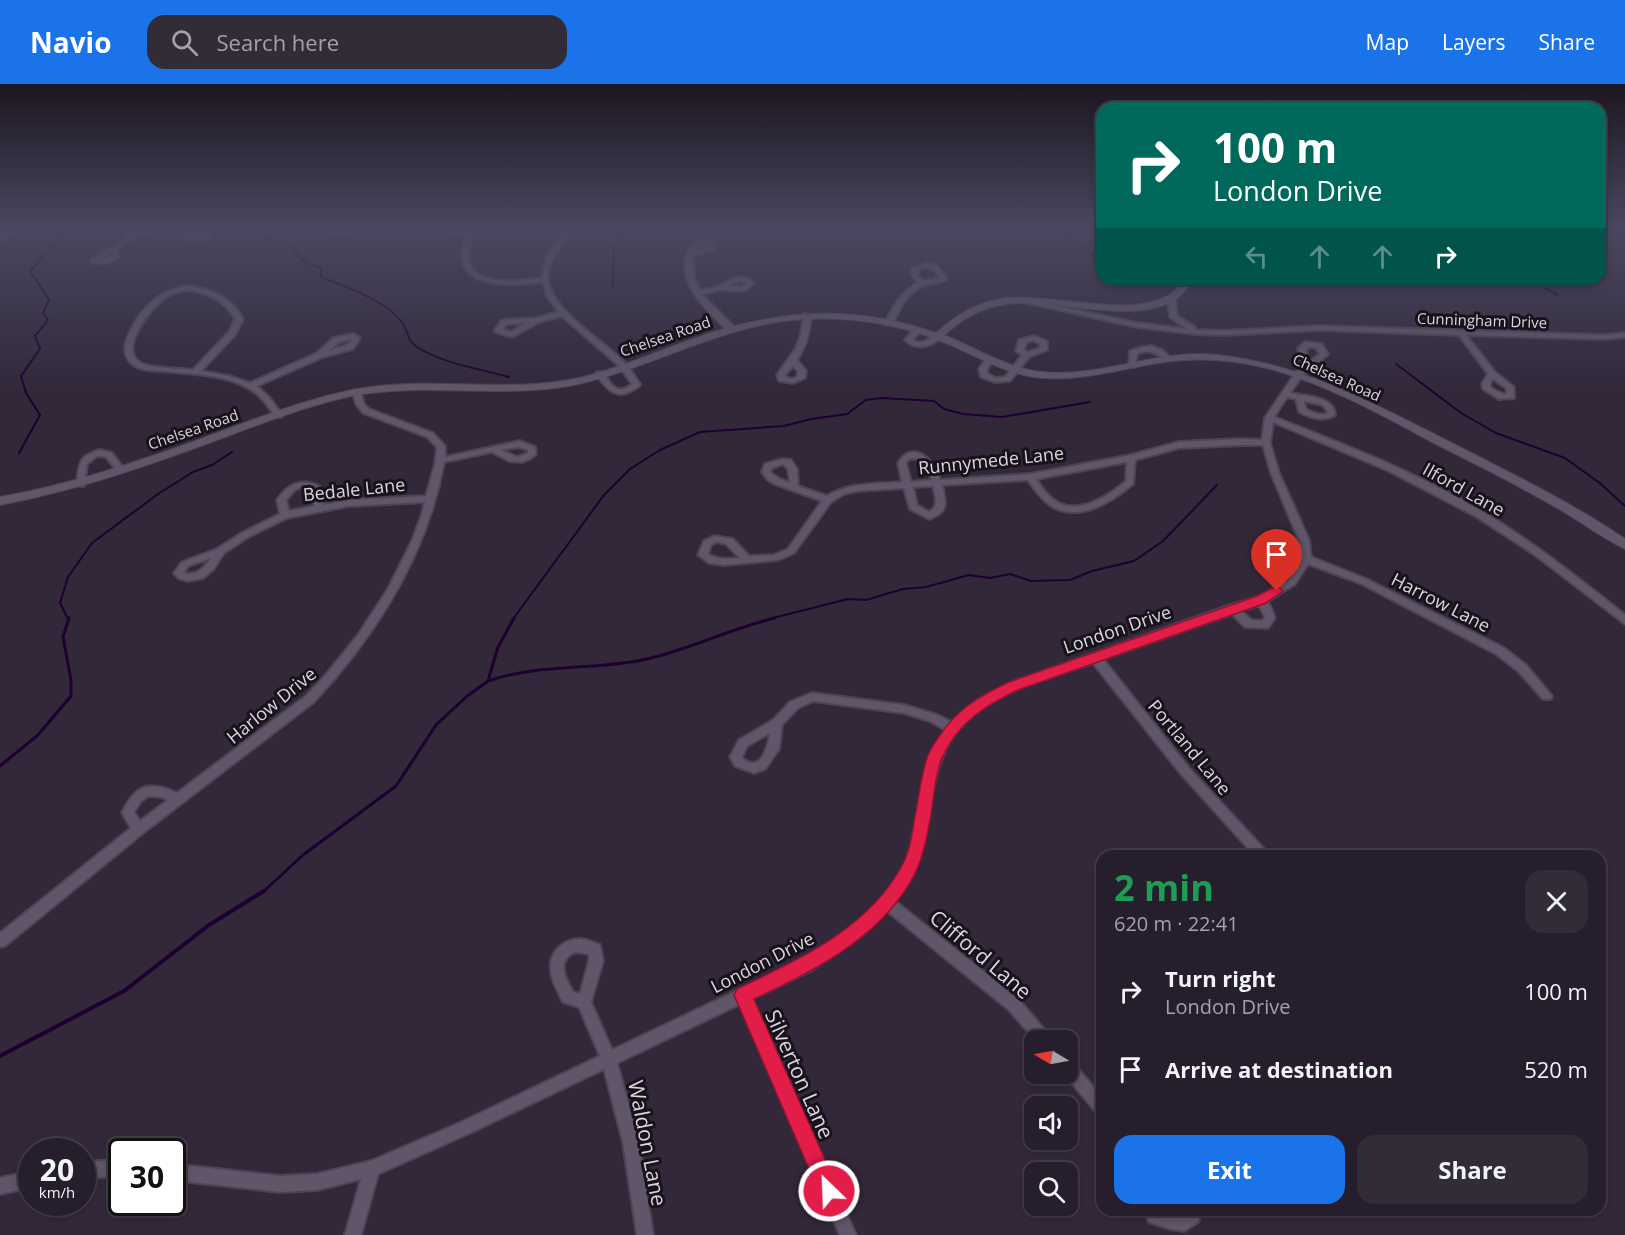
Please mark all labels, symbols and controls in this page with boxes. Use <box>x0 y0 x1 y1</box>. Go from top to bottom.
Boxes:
search box <box>147 15 567 69</box>
text: Navio <box>30 23 111 61</box>
icon: search <box>168 26 201 59</box>
text: Search here <box>216 27 339 57</box>
text: Map <box>1366 28 1409 56</box>
text: Layers <box>1442 28 1506 56</box>
text: Share <box>1539 28 1595 56</box>
text: 100 m <box>1213 118 1337 175</box>
icon: right <box>1114 126 1192 204</box>
text: London Drive <box>1213 172 1382 209</box>
icon: left <box>1240 240 1273 273</box>
icon: ahead <box>1303 240 1336 273</box>
icon: ahead <box>1366 240 1399 273</box>
icon: right <box>1429 240 1462 273</box>
street label: Cunningham Drive <box>1417 308 1547 332</box>
street label: Chelsea Road <box>617 311 713 361</box>
street label: Chelsea Road <box>1290 349 1384 405</box>
street label: Chelsea Road <box>145 404 241 454</box>
street label: Runnymede Lane <box>917 440 1065 480</box>
street label: Ilford Lane <box>1419 457 1509 521</box>
street label: Bedale Lane <box>302 472 406 506</box>
pin <box>1251 529 1302 591</box>
icon: arrive <box>1260 538 1293 571</box>
street label: Harrow Lane <box>1387 567 1495 637</box>
street label: London Drive <box>1060 599 1174 659</box>
street label: Harlow Drive <box>221 661 321 749</box>
street label: Portland Lane <box>1143 694 1237 800</box>
text: 2 min <box>1114 863 1214 912</box>
button: close <box>1525 870 1588 933</box>
street label: Clifford Lane <box>924 903 1038 1005</box>
text: 620 m · 22:41 <box>1114 910 1239 937</box>
street label: London Drive <box>706 926 818 998</box>
text: Turn right <box>1165 963 1276 993</box>
icon: right <box>1114 975 1147 1008</box>
text: 100 m <box>1524 976 1588 1006</box>
text: London Drive <box>1165 993 1290 1020</box>
street label: Silverton Lane <box>759 1005 841 1143</box>
north arrow <box>1024 1030 1078 1084</box>
map controls <box>1024 1030 1078 1216</box>
icon: arrive <box>1114 1053 1147 1086</box>
text: Arrive at destination <box>1165 1054 1393 1084</box>
text: 520 m <box>1524 1054 1588 1084</box>
street label: Waldon Lane <box>622 1078 674 1208</box>
button: sound <box>1024 1096 1078 1150</box>
button: Exit <box>1114 1135 1345 1204</box>
button: Share <box>1357 1135 1588 1204</box>
speed limit sign: 30 <box>108 1138 186 1216</box>
text: 20 <box>40 1149 74 1190</box>
position arrow <box>797 1159 861 1223</box>
button: search <box>1024 1162 1078 1216</box>
text: km/h <box>39 1182 75 1202</box>

